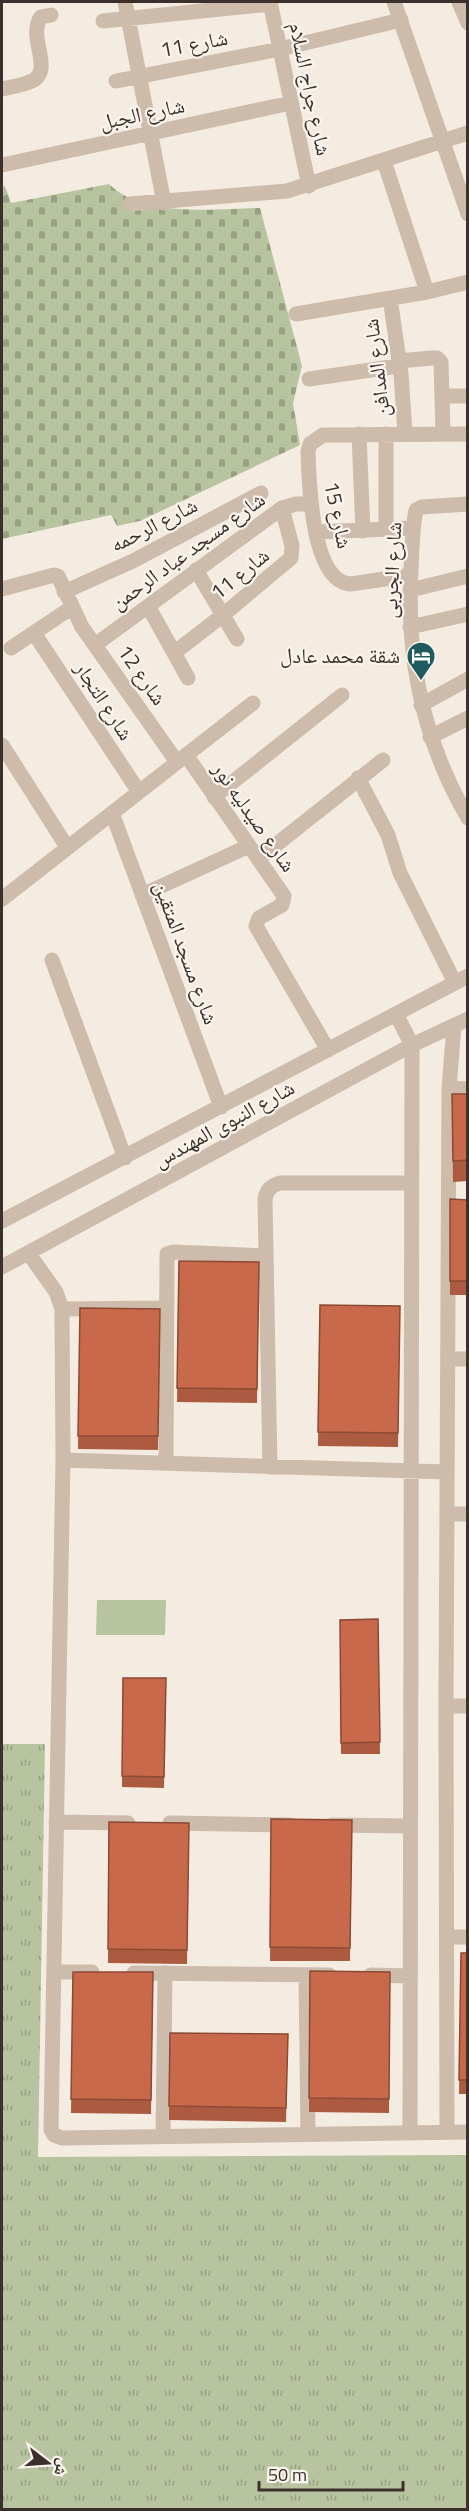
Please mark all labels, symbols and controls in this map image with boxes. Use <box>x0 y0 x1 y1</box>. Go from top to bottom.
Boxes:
street label: شارع جراج السلام <box>281 19 341 159</box>
street label: شارع 11 <box>157 21 230 65</box>
street label: شارع الجبل <box>96 88 187 138</box>
street label: شارع المدافن <box>354 317 398 419</box>
street label: شارع 15 <box>316 478 362 551</box>
street label: شارع مسجد عباد الرحمن <box>103 483 271 617</box>
street label: شارع الرحمه <box>104 489 203 560</box>
street label: شارع الجربى <box>372 521 410 619</box>
street label: شارع 11 <box>203 539 276 607</box>
street label: شارع 12 <box>110 637 175 711</box>
place label: شقة محمد عادل <box>280 639 400 671</box>
hotel icon: شقة محمد عادل <box>405 640 437 682</box>
street label: شارع التجار <box>67 654 142 746</box>
street label: شارع صيدليه نور <box>204 754 305 878</box>
street label: شارع مسجد المتقين <box>146 877 228 1029</box>
street label: شارع النبوى المهندس <box>147 1071 300 1175</box>
north arrow <box>18 2433 78 2493</box>
scale bar <box>259 2454 403 2492</box>
text: ش <box>48 2456 76 2479</box>
text: 50 m <box>268 2461 307 2488</box>

